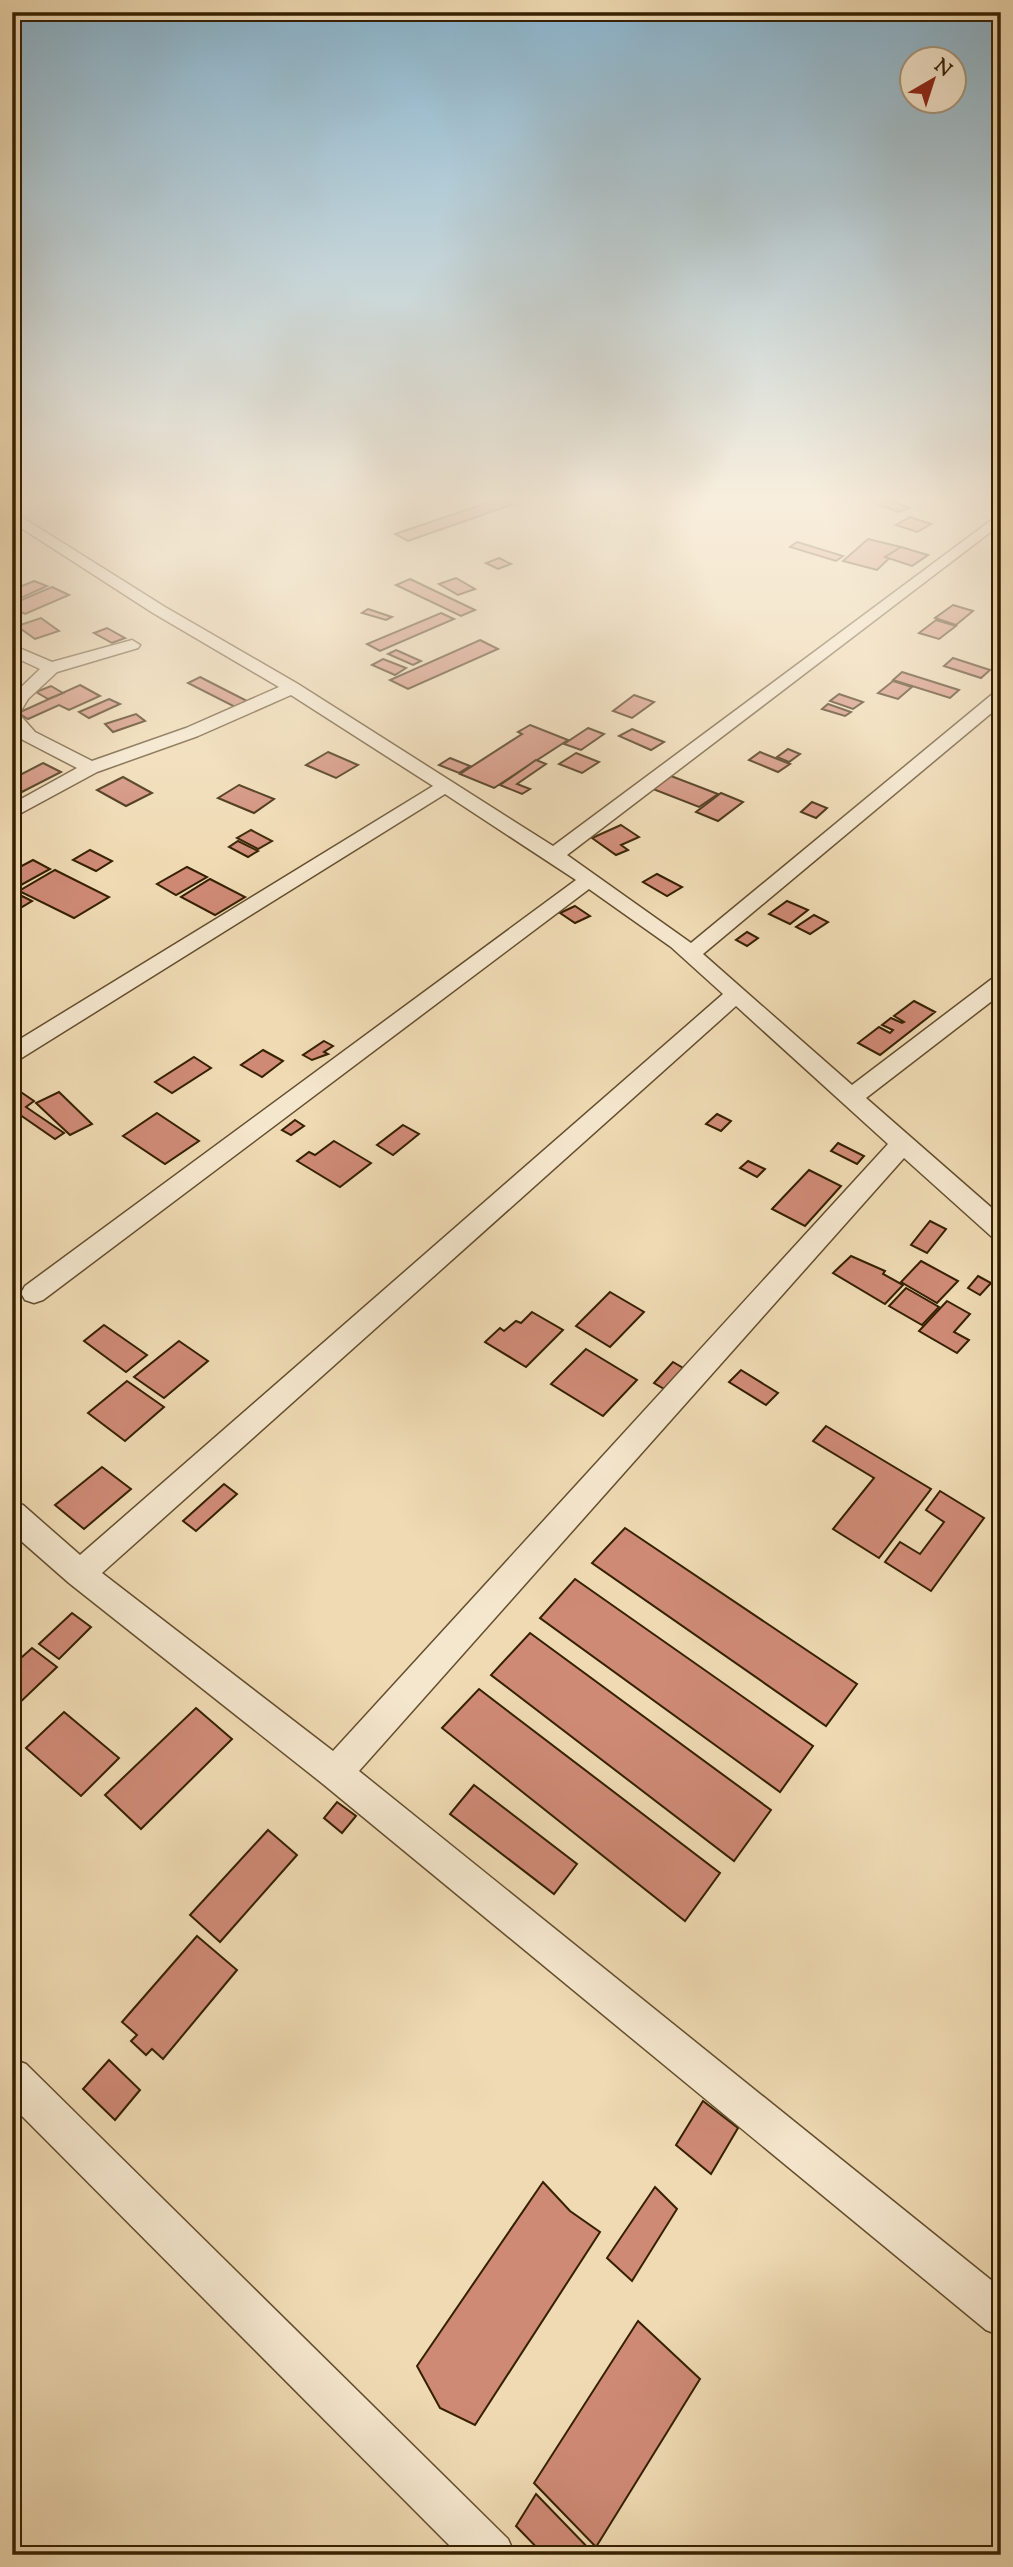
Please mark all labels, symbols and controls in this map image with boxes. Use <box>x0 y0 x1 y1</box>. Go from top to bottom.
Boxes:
north arrow <box>898 46 968 116</box>
text: N <box>928 53 957 84</box>

